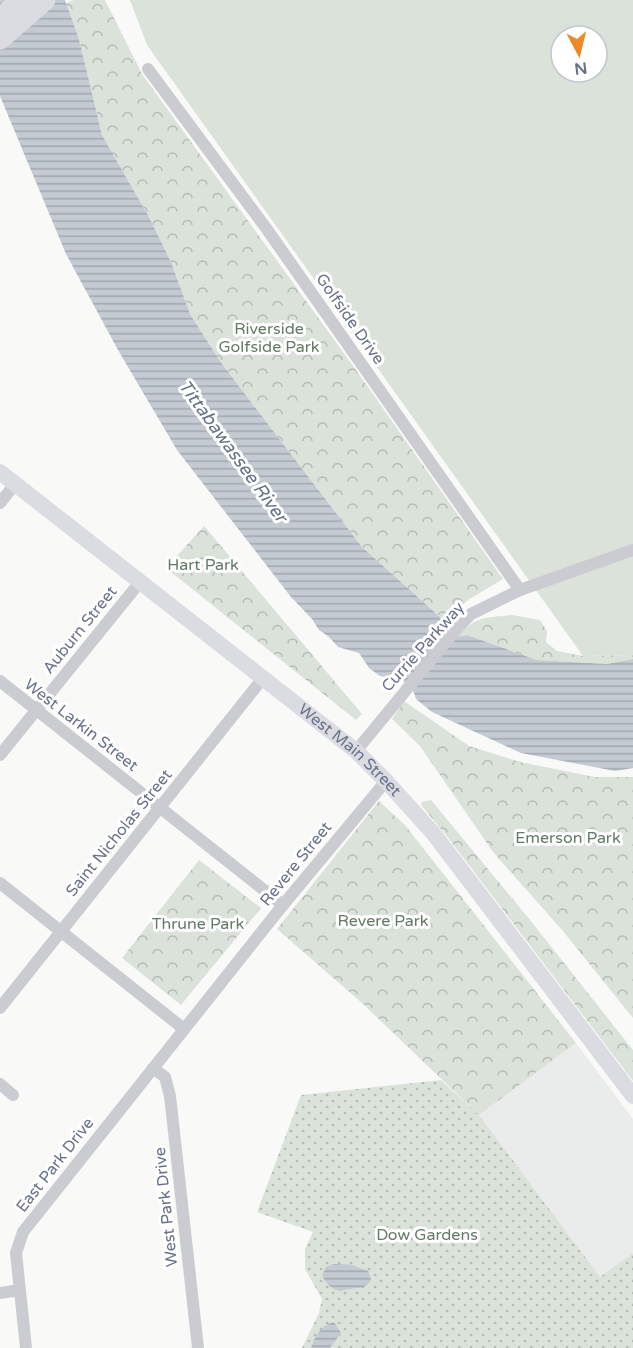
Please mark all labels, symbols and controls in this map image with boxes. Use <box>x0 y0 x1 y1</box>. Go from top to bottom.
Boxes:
north arrow <box>549 24 609 84</box>
text: N <box>573 57 588 79</box>
street label: Golfside Drive <box>311 270 389 368</box>
park label: Riverside Golfside Park <box>218 319 320 357</box>
water label: Tittabawassee River <box>174 375 293 528</box>
park label: Hart Park <box>167 555 239 575</box>
street label: Auburn Street <box>39 582 121 678</box>
street label: Currie Parkway <box>377 598 469 696</box>
street label: West Larkin Street <box>20 674 142 776</box>
street label: West Main Street <box>294 700 405 801</box>
street label: Saint Nicholas Street <box>62 765 176 901</box>
street label: Revere Street <box>256 818 336 910</box>
park label: Emerson Park <box>515 828 621 848</box>
park label: Revere Park <box>337 911 429 931</box>
park label: Thrune Park <box>152 914 244 934</box>
street label: East Park Drive <box>12 1114 98 1216</box>
street label: West Park Drive <box>150 1146 182 1268</box>
park label: Dow Gardens <box>376 1225 478 1245</box>

